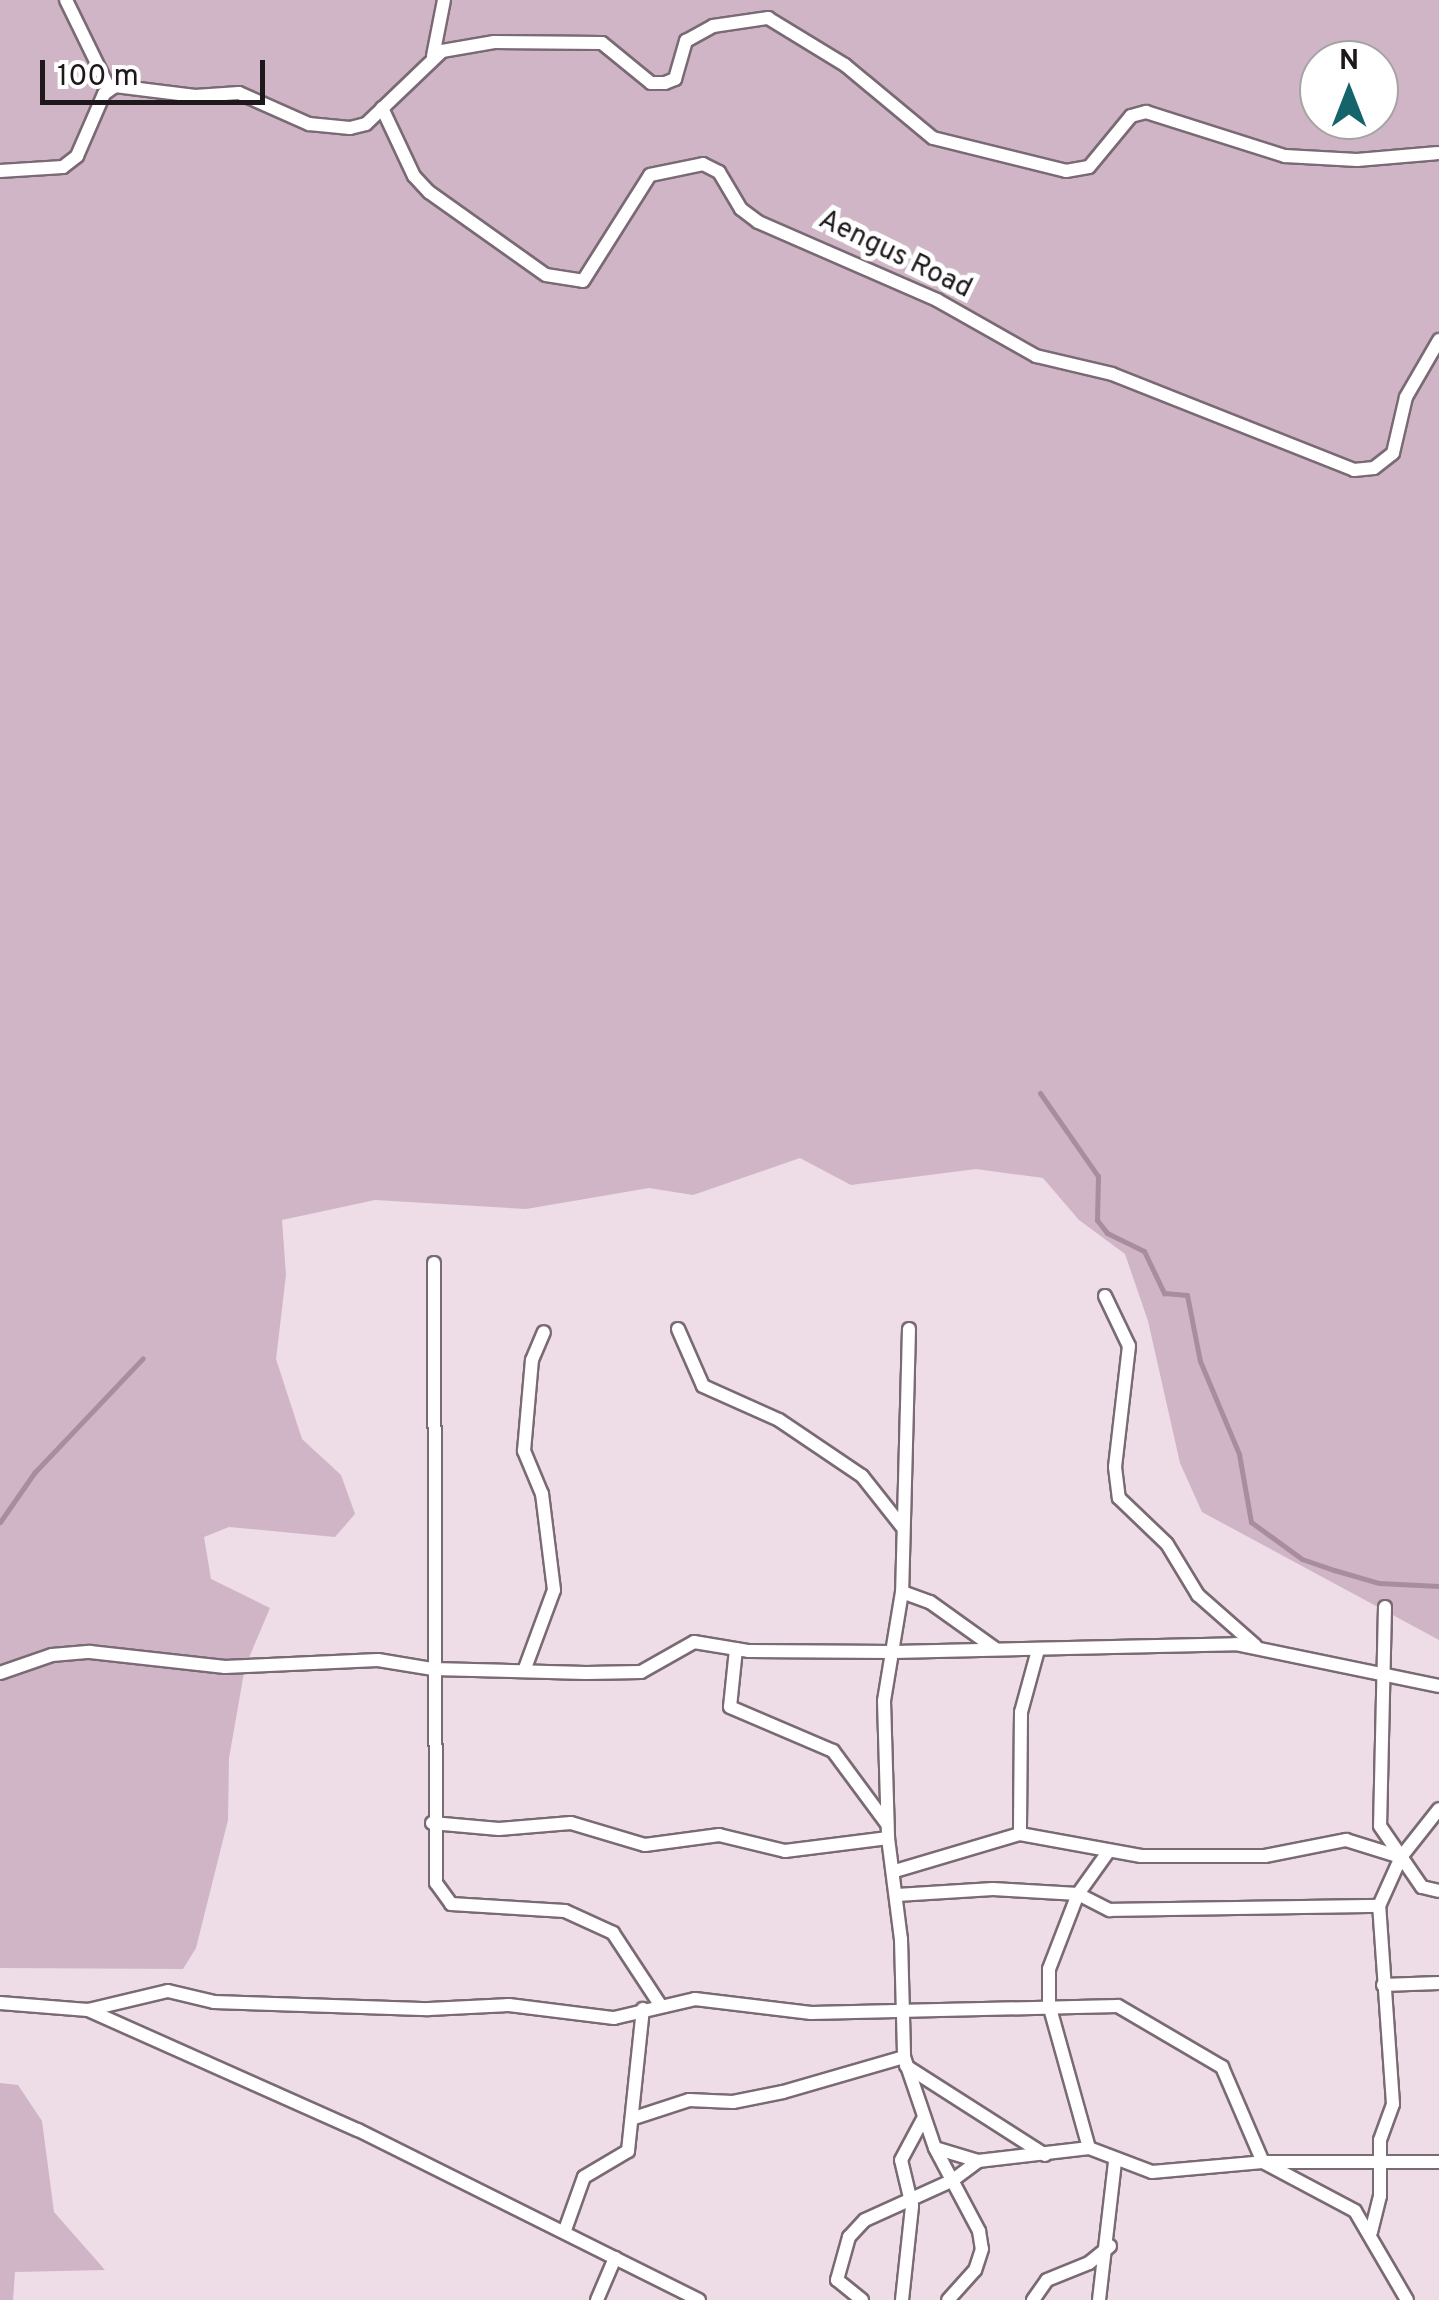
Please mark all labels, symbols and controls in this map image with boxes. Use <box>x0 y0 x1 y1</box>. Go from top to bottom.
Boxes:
scale bar <box>45 40 270 102</box>
north arrow <box>1299 40 1399 140</box>
text: N <box>1339 44 1359 80</box>
text: 100 m <box>57 59 139 96</box>
street label: Aengus Road <box>813 203 977 307</box>

